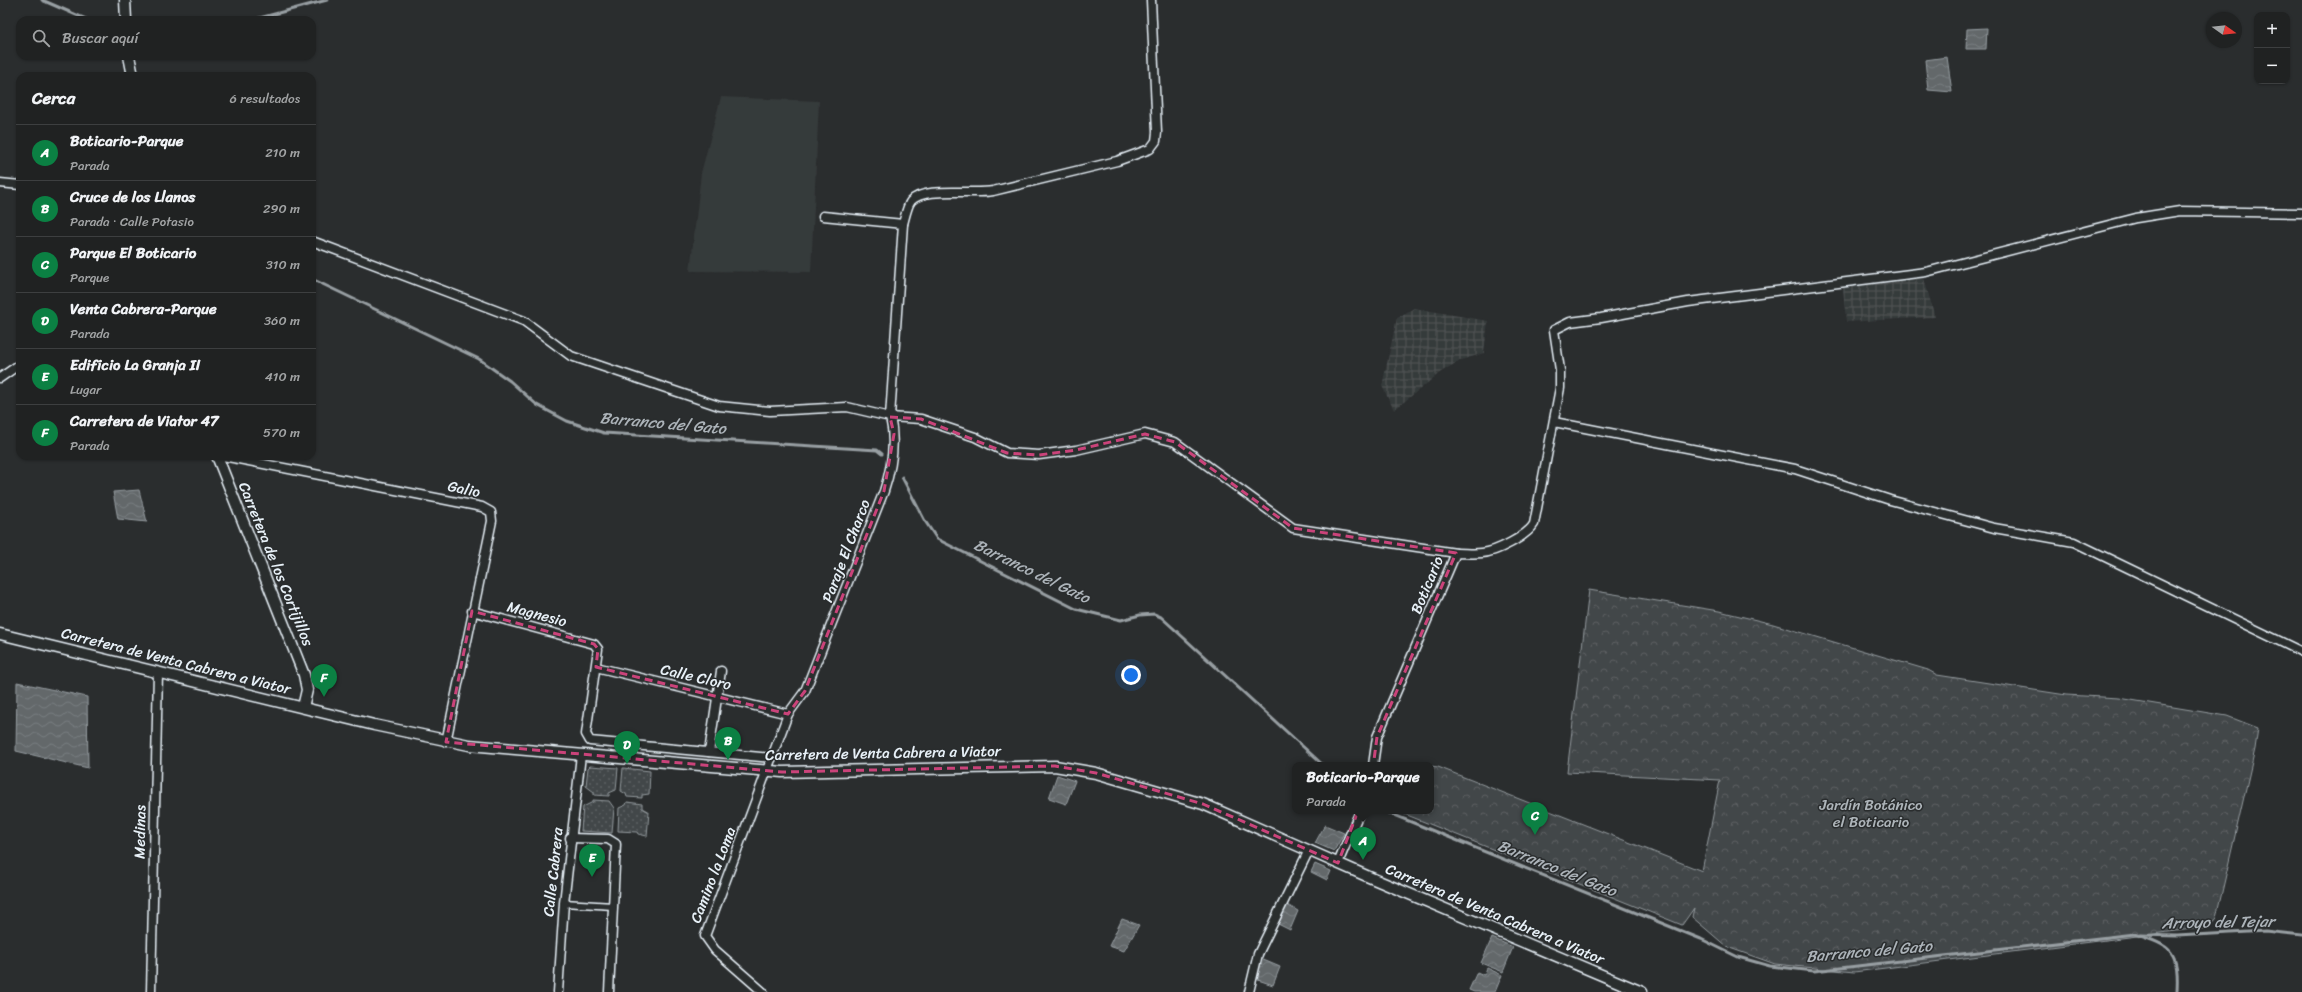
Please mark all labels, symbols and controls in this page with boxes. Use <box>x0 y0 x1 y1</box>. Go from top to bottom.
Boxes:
north arrow <box>2206 12 2242 48</box>
map controls <box>2254 12 2290 84</box>
button: + <box>2254 12 2290 48</box>
search box <box>16 16 316 60</box>
text: Buscar aquí <box>62 25 139 51</box>
icon: search <box>30 27 52 49</box>
button: − <box>2254 48 2290 84</box>
text: Cerca <box>32 83 75 113</box>
text: 6 resultados <box>230 87 300 110</box>
text: Boticario-Parque <box>70 128 184 154</box>
text: A <box>41 141 49 164</box>
text: 210 m <box>265 141 300 164</box>
text: Parada <box>70 154 110 177</box>
text: Cruce de los Llanos <box>70 184 196 210</box>
text: B <box>41 197 49 220</box>
text: 290 m <box>263 197 300 220</box>
text: Parada · Calle Potasio <box>70 210 194 233</box>
text: Parque El Boticario <box>70 240 196 266</box>
text: C <box>41 253 49 276</box>
text: 310 m <box>266 253 300 276</box>
text: Parque <box>70 266 109 289</box>
text: Venta Cabrera-Parque <box>70 296 217 322</box>
text: D <box>41 309 49 332</box>
text: 360 m <box>264 309 300 332</box>
text: Parada <box>70 322 110 345</box>
text: Edificio La Granja II <box>70 352 200 378</box>
text: E <box>41 365 49 388</box>
text: 410 m <box>265 365 300 388</box>
text: Lugar <box>70 378 101 401</box>
water label: Barranco del Gato <box>599 403 728 443</box>
text: Carretera de Viator 47 <box>70 408 219 434</box>
text: F <box>41 421 49 444</box>
text: 570 m <box>263 421 300 444</box>
text: Parada <box>70 434 110 457</box>
street label: Galio <box>445 473 483 505</box>
street label: Carretera de los Cortijillos <box>231 478 321 650</box>
street label: Paraje El Charco <box>814 495 878 606</box>
water label: Barranco del Gato <box>969 530 1096 612</box>
street label: Boticario <box>1403 552 1451 618</box>
street label: Magnesio <box>504 594 570 635</box>
street label: Carretera de Venta Cabrera a Viator <box>59 620 294 702</box>
street label: Calle Cloro <box>658 656 734 698</box>
pin: F <box>311 664 337 697</box>
your location <box>1121 665 1141 685</box>
pin: B <box>715 727 741 760</box>
pin: D <box>614 731 640 764</box>
street label: Carretera de Venta Cabrera a Viator <box>765 738 1002 768</box>
popup <box>1292 762 1434 814</box>
text: Boticario-Parque <box>1306 764 1420 790</box>
text: Parada <box>1306 790 1346 813</box>
park label: Jardín Botánico el Boticario <box>1818 792 1923 835</box>
pin: C <box>1522 802 1548 835</box>
street label: Medinas <box>127 804 153 859</box>
street label: Camino la Loma <box>683 823 743 927</box>
street label: Calle Cabrera <box>535 826 571 918</box>
pin: A <box>1350 827 1376 860</box>
water label: Barranco del Gato <box>1493 831 1622 906</box>
pin: E <box>579 844 605 877</box>
street label: Carretera de Venta Cabrera a Viator <box>1381 856 1609 972</box>
water label: Arroyo del Tejar <box>2161 906 2278 937</box>
water label: Barranco del Gato <box>1805 931 1934 971</box>

